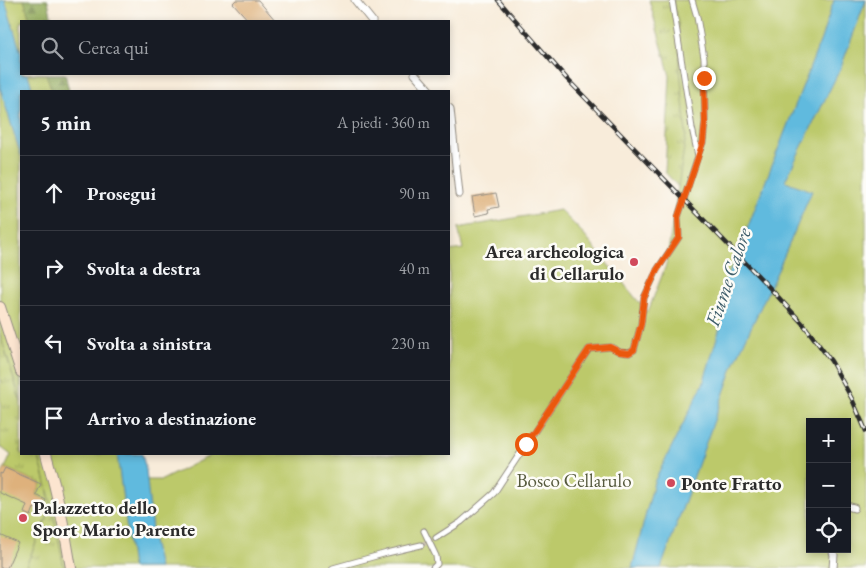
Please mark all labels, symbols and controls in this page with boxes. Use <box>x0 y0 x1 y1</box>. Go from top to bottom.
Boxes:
search box <box>20 20 450 75</box>
icon: search <box>38 34 66 62</box>
text: Cerca qui <box>78 35 149 60</box>
route end <box>693 67 716 90</box>
text: 5 min <box>40 109 91 136</box>
text: A piedi · 360 m <box>337 112 430 133</box>
icon: ahead <box>40 179 68 207</box>
text: Prosegui <box>87 181 156 206</box>
text: 90 m <box>399 183 430 204</box>
water label: Fiume Calore <box>699 224 757 331</box>
place label: Area archeologica di Cellarulo <box>484 239 625 286</box>
icon: right <box>40 254 68 282</box>
text: Svolta a destra <box>87 256 201 281</box>
marker: Area archeologica di Cellarulo <box>628 256 640 268</box>
text: 40 m <box>399 258 430 279</box>
icon: left <box>40 329 68 357</box>
text: Svolta a sinistra <box>87 331 211 356</box>
text: 230 m <box>391 333 430 354</box>
icon: arrive <box>40 404 68 432</box>
text: Arrivo a destinazione <box>87 406 256 431</box>
map controls <box>806 418 851 553</box>
button: + <box>806 418 851 463</box>
route start <box>515 433 538 456</box>
button: − <box>806 463 851 508</box>
park label: Bosco Cellarulo <box>516 468 632 493</box>
place label: Ponte Fratto <box>681 471 782 496</box>
marker: Ponte Fratto <box>665 477 677 489</box>
place label: Palazzetto dello Sport Mario Parente <box>33 495 195 542</box>
button: locate <box>806 508 851 553</box>
marker: Palazzetto dello Sport Mario Parente <box>17 512 29 524</box>

